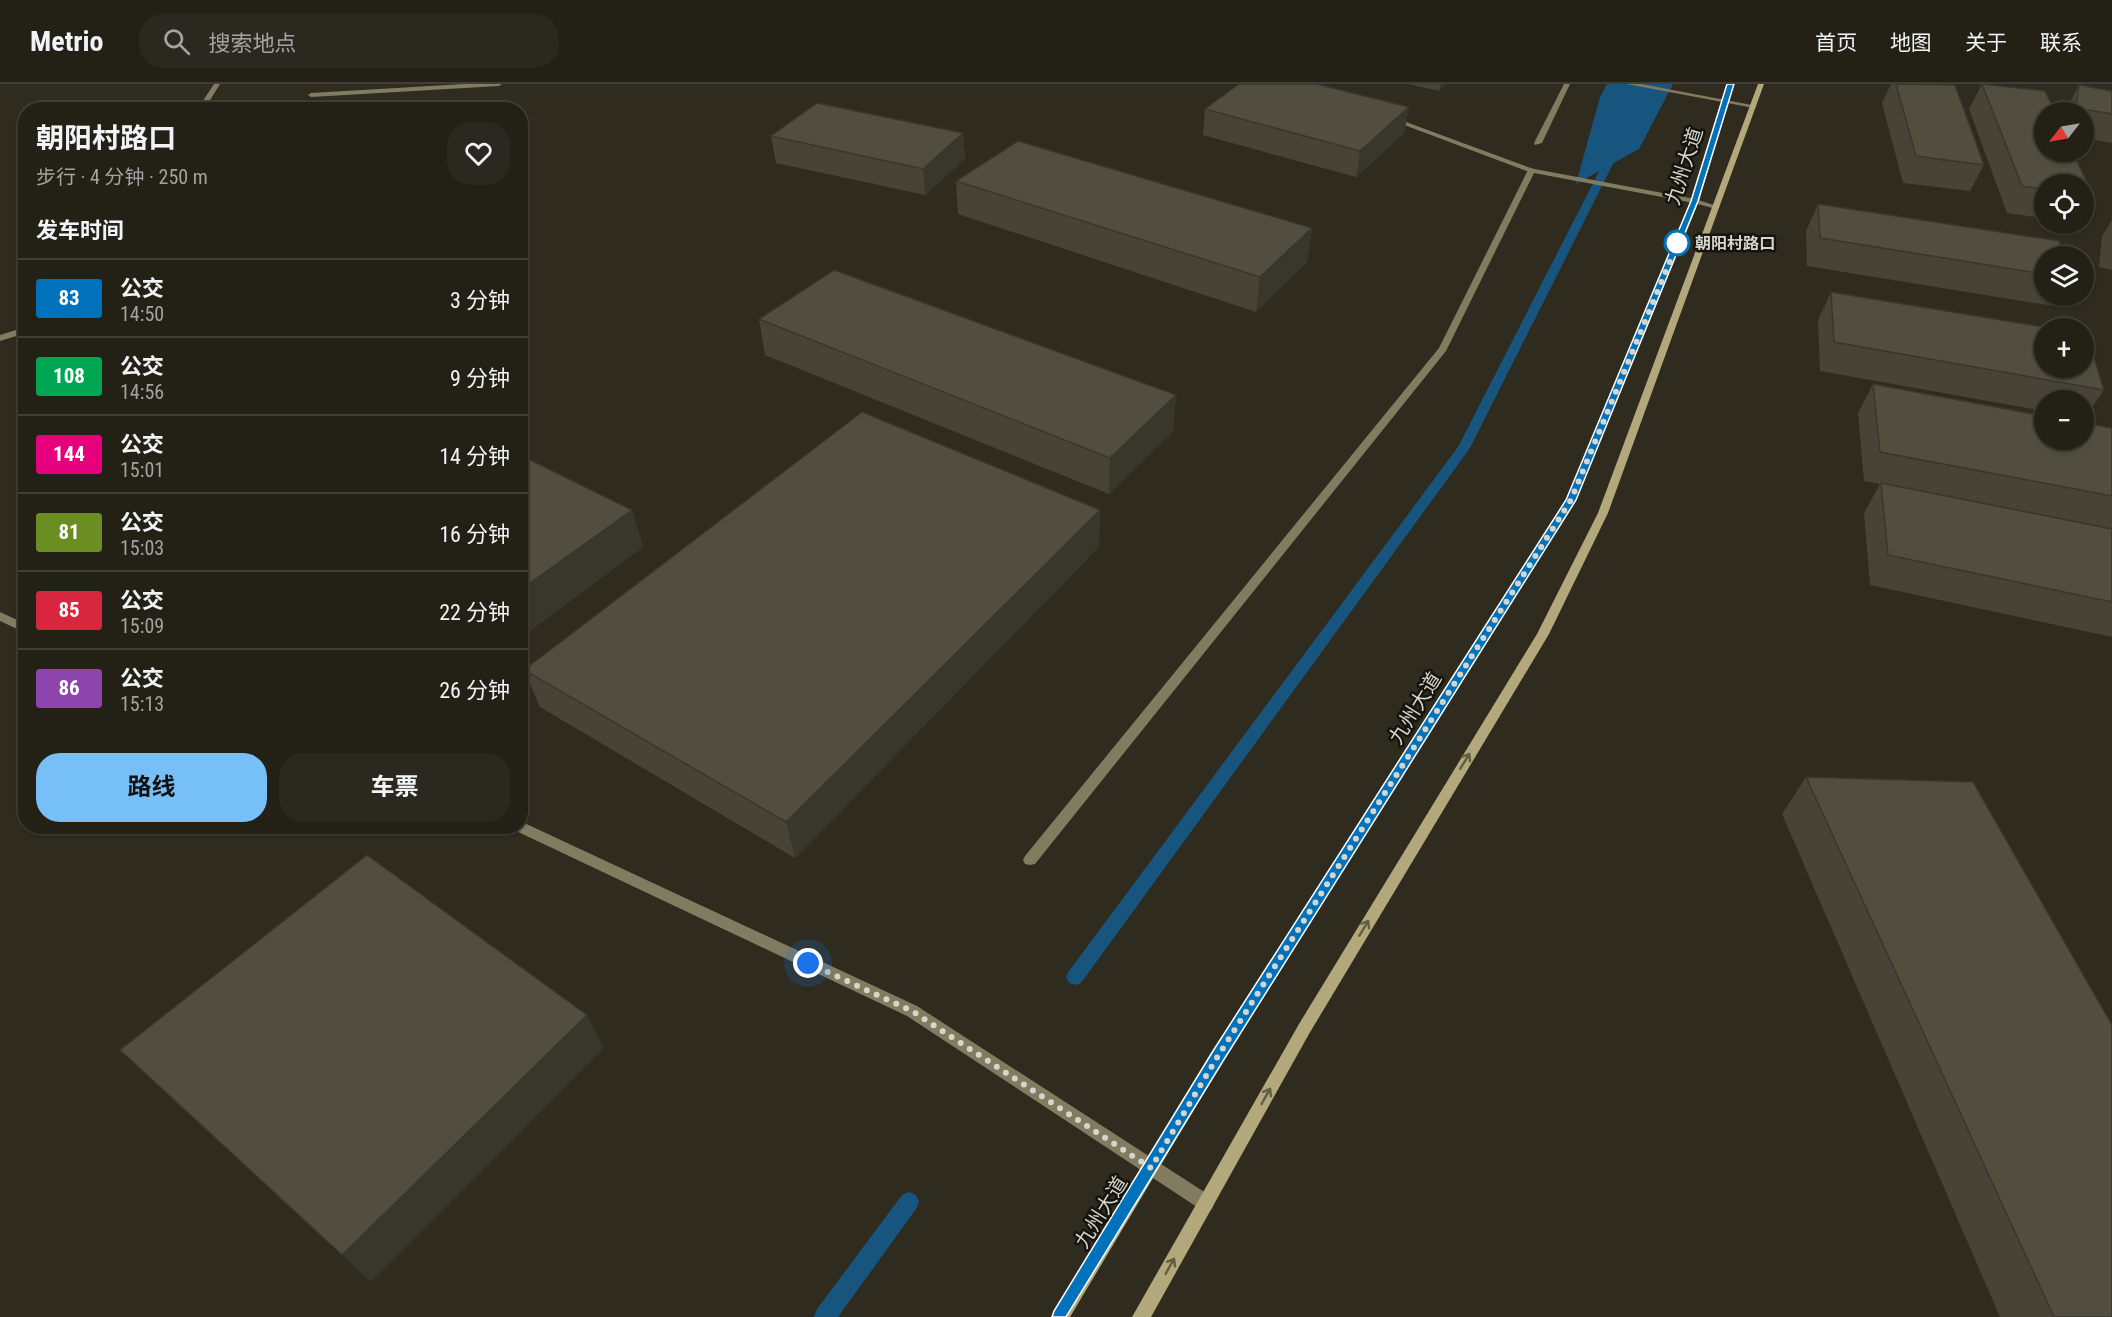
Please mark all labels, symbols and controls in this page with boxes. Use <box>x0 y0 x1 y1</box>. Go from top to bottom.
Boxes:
search box <box>139 14 559 68</box>
text: Metrio <box>30 25 103 58</box>
icon: search <box>160 25 193 58</box>
text: 搜索地点 <box>208 31 297 56</box>
text: 首页 <box>1815 31 1857 55</box>
text: 地图 <box>1890 31 1932 55</box>
text: 关于 <box>1965 31 2007 55</box>
text: 联系 <box>2040 31 2082 55</box>
north arrow <box>2034 102 2094 162</box>
map controls <box>2034 102 2094 450</box>
text: 朝阳村路口 <box>36 122 176 155</box>
button: heart <box>447 122 510 185</box>
street label: 九州大道 <box>1660 124 1708 208</box>
text: 步行 · 4 分钟 · 250 m <box>36 165 208 189</box>
button: locate <box>2034 174 2094 234</box>
text: 发车时间 <box>36 218 124 243</box>
marker: 朝阳村路口 <box>1664 230 1690 256</box>
place label: 朝阳村路口 <box>1695 234 1775 253</box>
button: layers <box>2034 246 2094 306</box>
text: 公交 <box>120 276 164 301</box>
text: 83 <box>58 286 80 310</box>
text: 3 分钟 <box>450 288 510 313</box>
text: 14:50 <box>120 302 164 326</box>
button: + <box>2034 318 2094 378</box>
text: 公交 <box>120 354 164 379</box>
text: 108 <box>53 364 85 388</box>
text: 9 分钟 <box>450 366 510 391</box>
text: 14:56 <box>120 380 164 404</box>
button: − <box>2034 390 2094 450</box>
text: 公交 <box>120 432 164 457</box>
text: 144 <box>53 442 85 466</box>
text: 14 分钟 <box>439 444 510 469</box>
text: 15:01 <box>120 458 164 482</box>
text: 公交 <box>120 510 164 535</box>
text: 81 <box>58 520 80 544</box>
text: 16 分钟 <box>439 522 510 547</box>
text: 15:03 <box>120 536 164 560</box>
text: 公交 <box>120 588 164 613</box>
text: 85 <box>58 598 80 622</box>
text: 22 分钟 <box>439 600 510 625</box>
text: 15:09 <box>120 614 164 638</box>
text: 公交 <box>120 666 164 691</box>
street label: 九州大道 <box>1384 668 1446 748</box>
text: 86 <box>58 676 80 700</box>
text: 26 分钟 <box>439 678 510 703</box>
text: 15:13 <box>120 692 164 716</box>
button: 路线 <box>36 753 267 822</box>
button: 车票 <box>279 753 510 822</box>
one-way arrow <box>1460 753 1472 770</box>
one-way arrow <box>1359 920 1371 937</box>
your location <box>793 948 823 978</box>
one-way arrow <box>1260 1088 1272 1105</box>
street label: 九州大道 <box>1070 1172 1132 1252</box>
one-way arrow <box>1164 1258 1176 1275</box>

